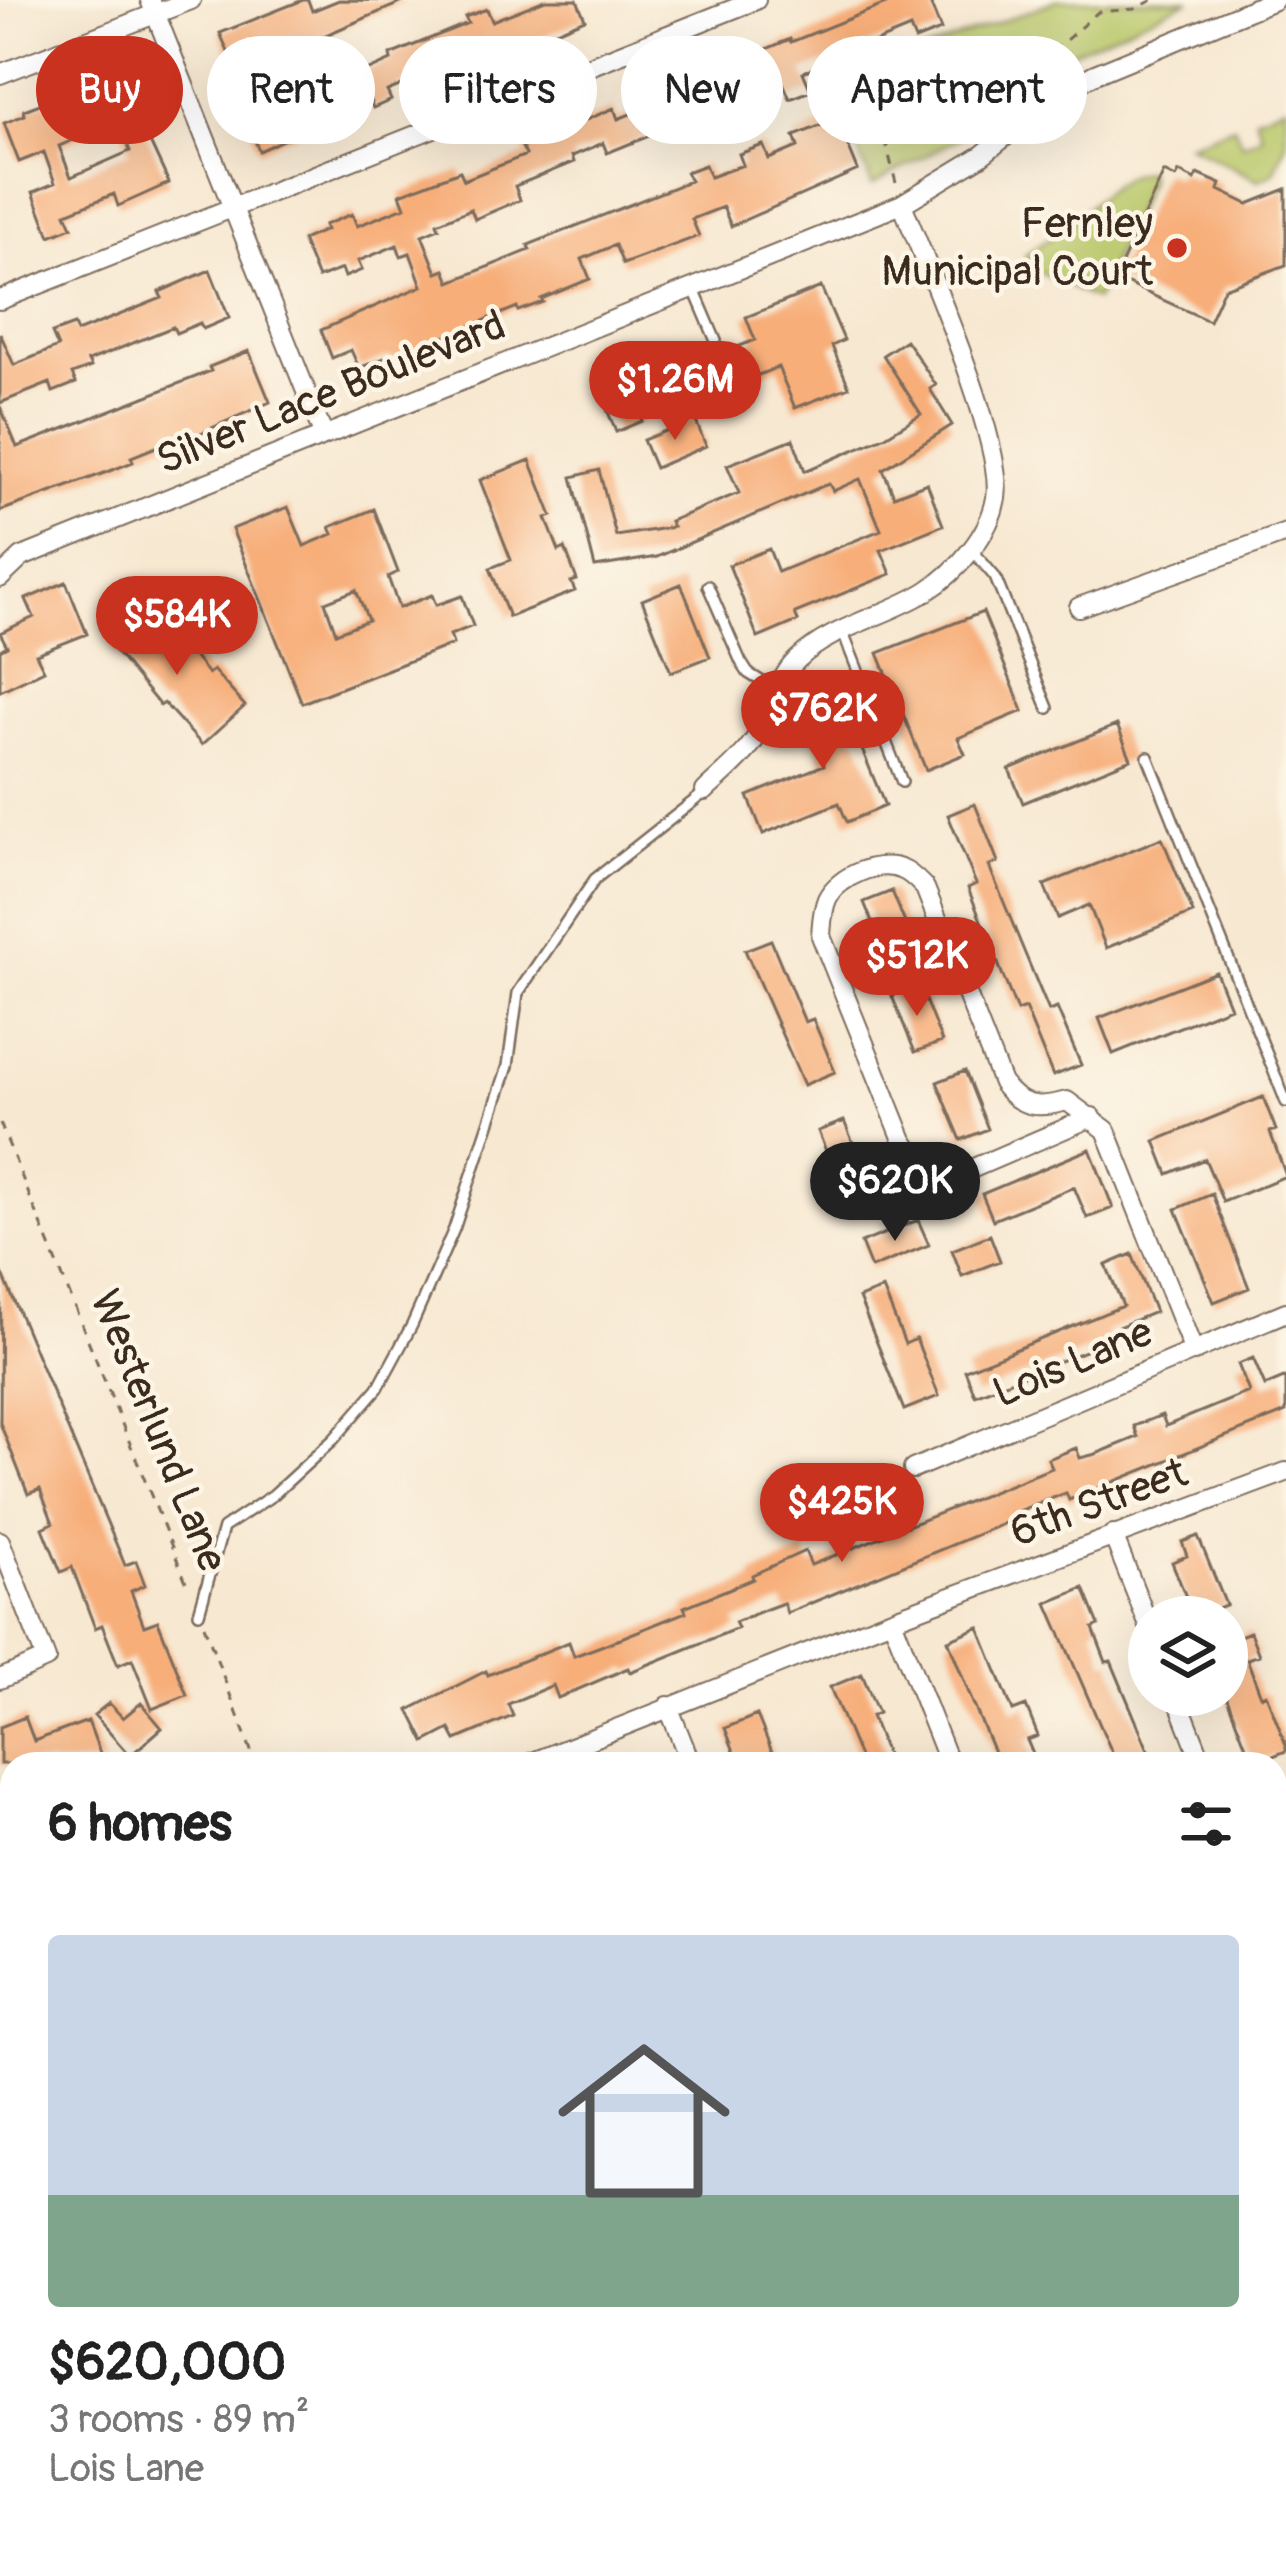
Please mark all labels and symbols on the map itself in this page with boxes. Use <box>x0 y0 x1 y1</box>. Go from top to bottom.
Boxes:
place label: Fernley Municipal Court <box>882 198 1153 298</box>
marker: Fernley Municipal Court <box>1164 235 1190 261</box>
street label: Silver Lace Boulevard <box>149 299 513 487</box>
pin: $1.26M <box>577 341 773 443</box>
pin: $584K <box>93 576 261 678</box>
pin: $762K <box>739 670 907 772</box>
pin: $512K <box>833 917 1001 1019</box>
pin: $620K <box>811 1142 979 1244</box>
street label: Westerlund Lane <box>78 1283 238 1580</box>
street label: Lois Lane <box>985 1306 1161 1420</box>
street label: 6th Street <box>1004 1447 1194 1559</box>
pin: $425K <box>758 1463 926 1565</box>

